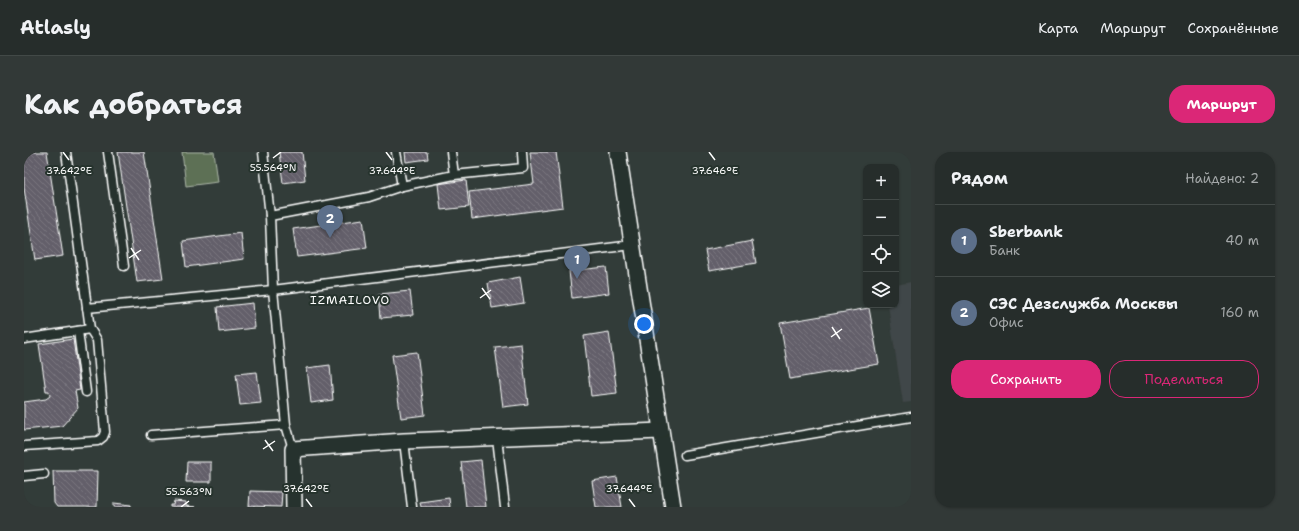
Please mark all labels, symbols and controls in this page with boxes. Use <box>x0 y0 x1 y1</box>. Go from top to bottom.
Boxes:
text: Atlasly <box>20 15 91 40</box>
text: Карта <box>1038 19 1078 37</box>
text: Маршрут <box>1100 19 1166 37</box>
text: Сохранённые <box>1188 19 1279 37</box>
text: Как добраться <box>24 85 243 123</box>
button: Маршрут <box>1169 85 1275 123</box>
text: 55.564°N <box>250 161 296 174</box>
text: 37.642°E <box>46 164 92 177</box>
text: 37.644°E <box>369 164 415 177</box>
text: 37.646°E <box>692 164 738 177</box>
map controls <box>863 164 899 308</box>
button: + <box>863 164 899 200</box>
text: Рядом <box>951 167 1008 189</box>
text: Найдено: 2 <box>1185 170 1259 187</box>
button: − <box>863 200 899 236</box>
pin: 2 <box>317 205 343 238</box>
text: Sberbank <box>989 222 1063 242</box>
text: 1 <box>961 232 967 249</box>
text: 40 m <box>1225 232 1259 249</box>
button: locate <box>863 236 899 272</box>
text: Банк <box>989 242 1020 259</box>
pin: 1 <box>564 246 590 279</box>
button: layers <box>863 272 899 308</box>
district label: IZMAILOVO <box>310 292 390 308</box>
text: СЭС Дезслужба Москвы <box>989 294 1178 314</box>
text: 2 <box>959 304 969 321</box>
text: 160 m <box>1221 304 1259 321</box>
your location <box>634 314 654 334</box>
text: Офис <box>989 314 1024 331</box>
button: Сохранить <box>951 360 1101 398</box>
button: Поделиться <box>1109 360 1259 398</box>
text: 37.642°E <box>283 482 329 495</box>
text: 37.644°E <box>606 482 652 495</box>
text: 55.563°N <box>166 485 212 498</box>

